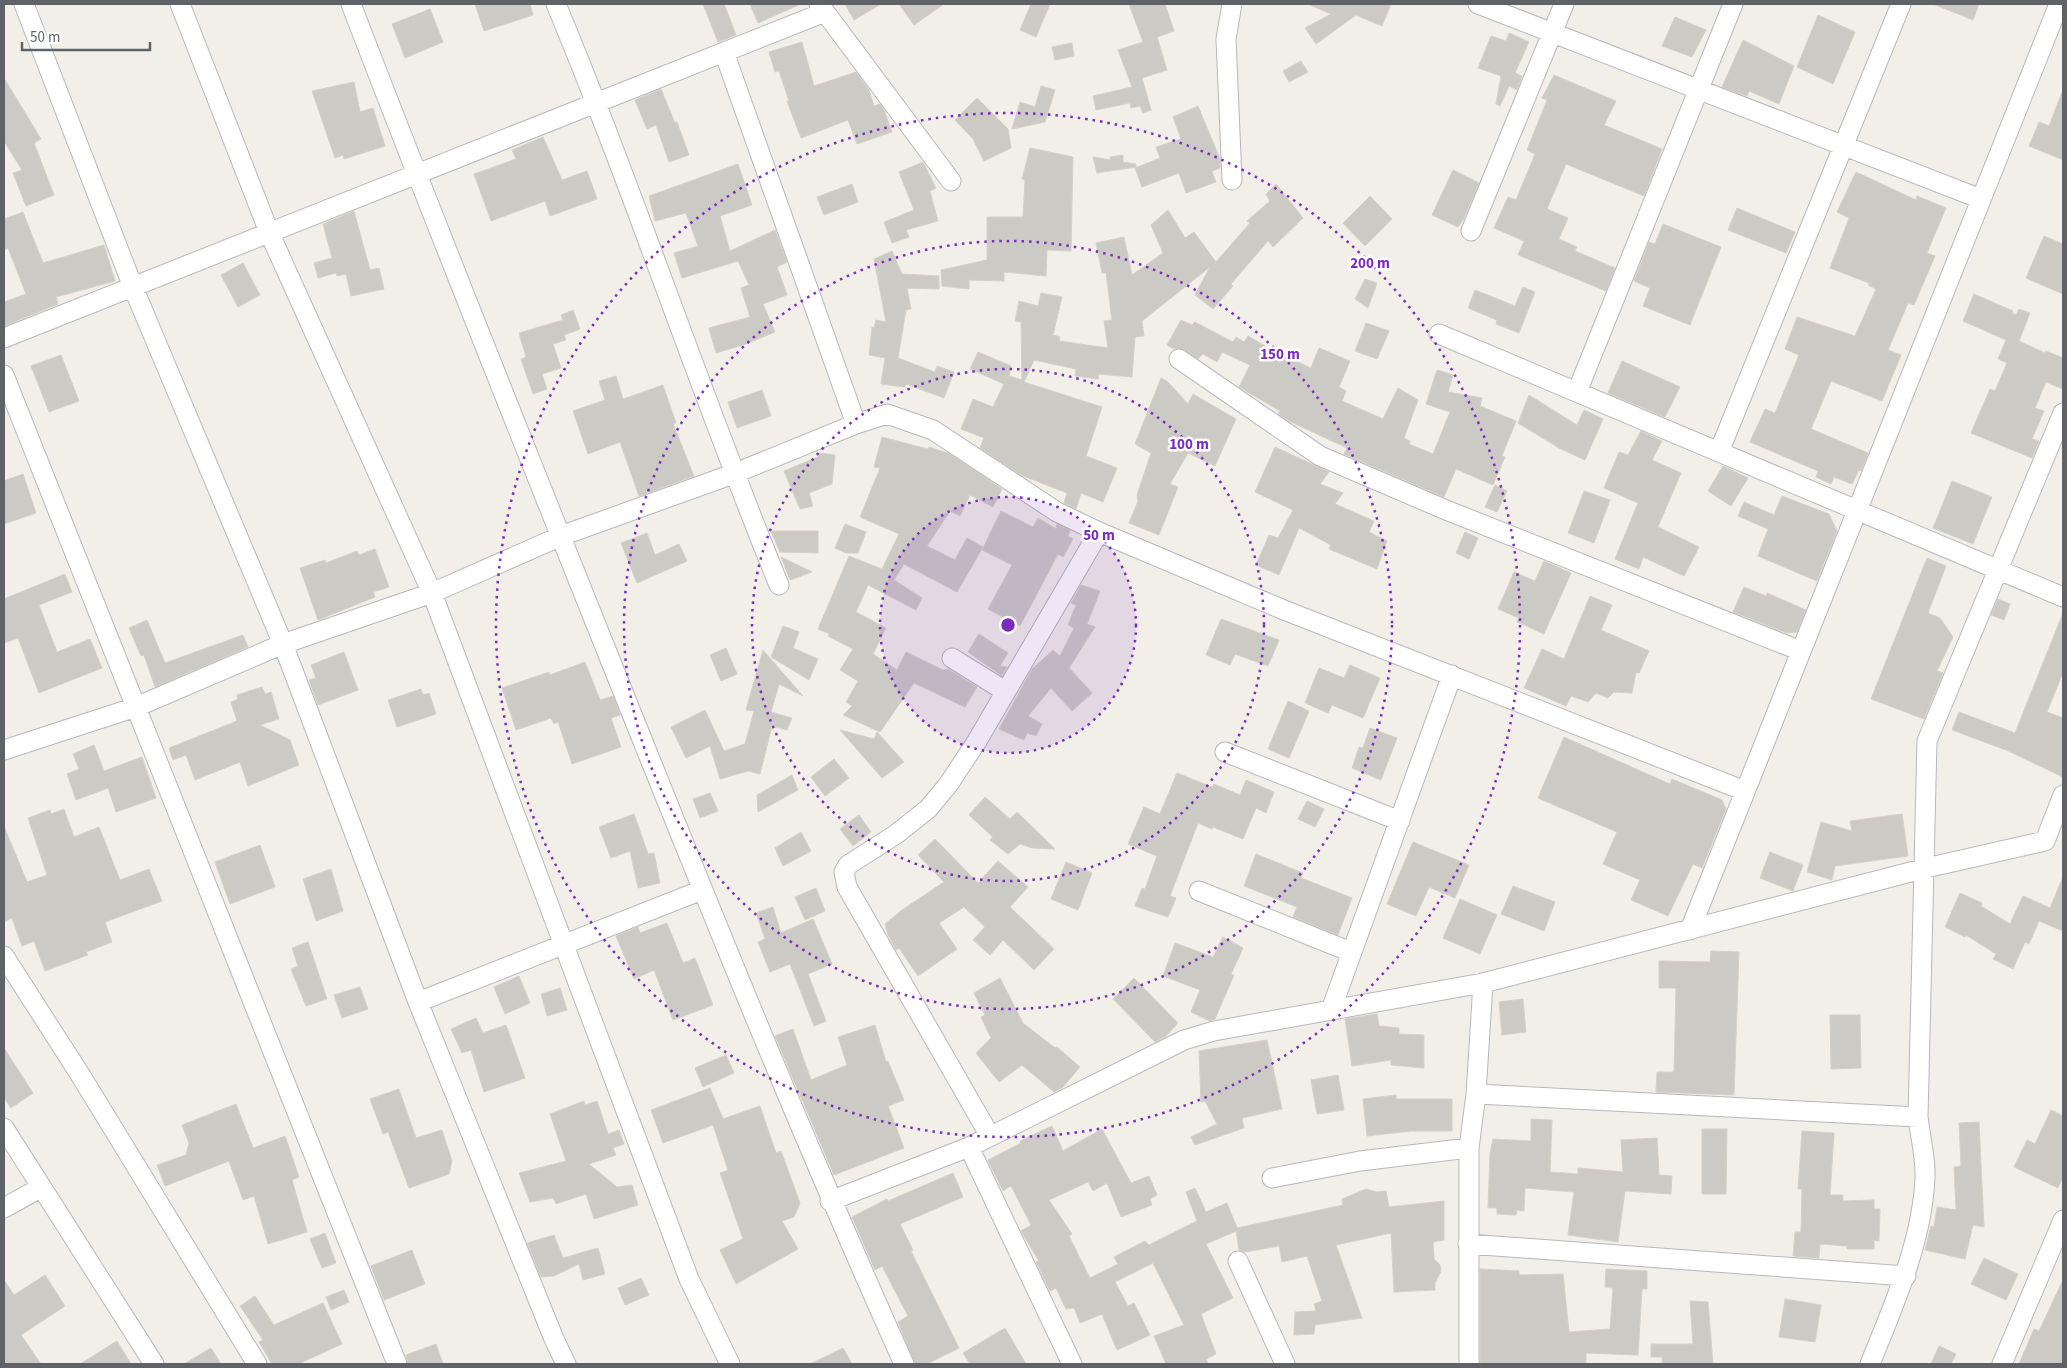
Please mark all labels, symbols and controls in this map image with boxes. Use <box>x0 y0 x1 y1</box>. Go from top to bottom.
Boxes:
scale bar <box>22 20 150 52</box>
text: 50 m <box>30 27 60 48</box>
text: 200 m <box>1350 253 1390 274</box>
text: 150 m <box>1260 344 1300 365</box>
text: 100 m <box>1169 434 1209 455</box>
text: 50 m <box>1083 525 1115 546</box>
centre of rings <box>999 616 1017 634</box>

